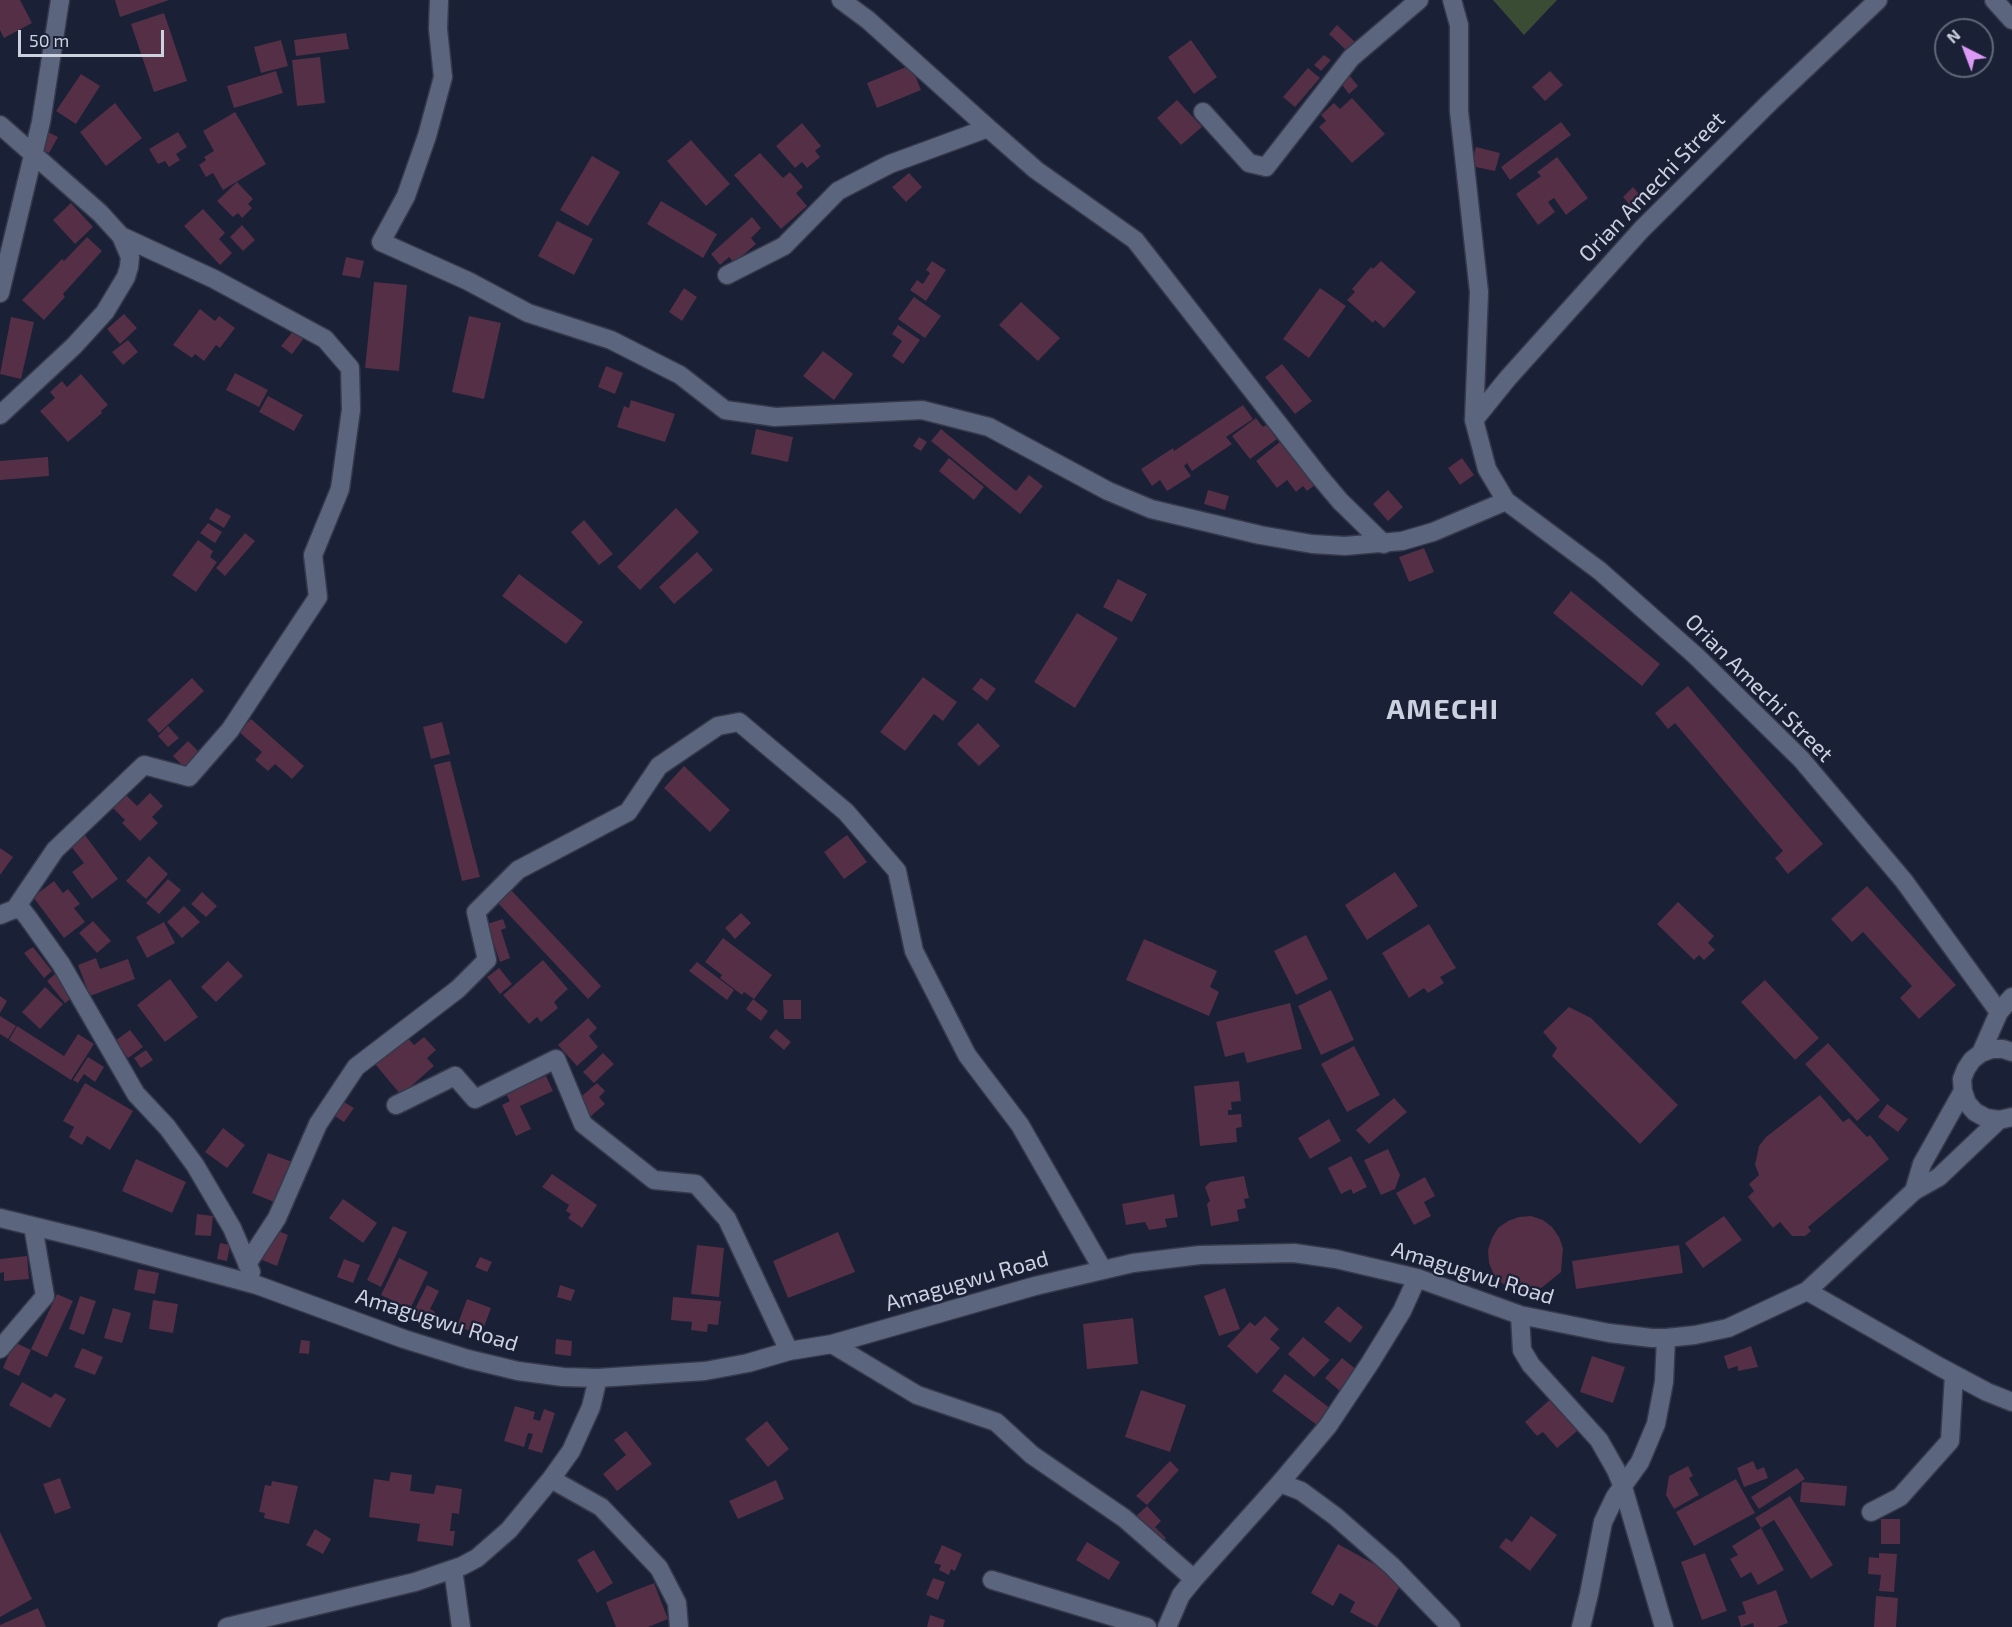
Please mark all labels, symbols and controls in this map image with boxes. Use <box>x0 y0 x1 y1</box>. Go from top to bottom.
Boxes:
scale bar <box>21 18 166 56</box>
north arrow <box>1934 18 1994 78</box>
text: N <box>1942 25 1964 47</box>
text: 50 m <box>29 29 69 51</box>
street label: Orian Amechi Street <box>1574 106 1730 268</box>
street label: Orian Amechi Street <box>1679 608 1839 768</box>
district label: AMECHI <box>1387 693 1499 727</box>
street label: Amagugwu Road <box>1389 1236 1557 1310</box>
street label: Amagugwu Road <box>882 1245 1052 1317</box>
street label: Amagugwu Road <box>353 1283 521 1357</box>

